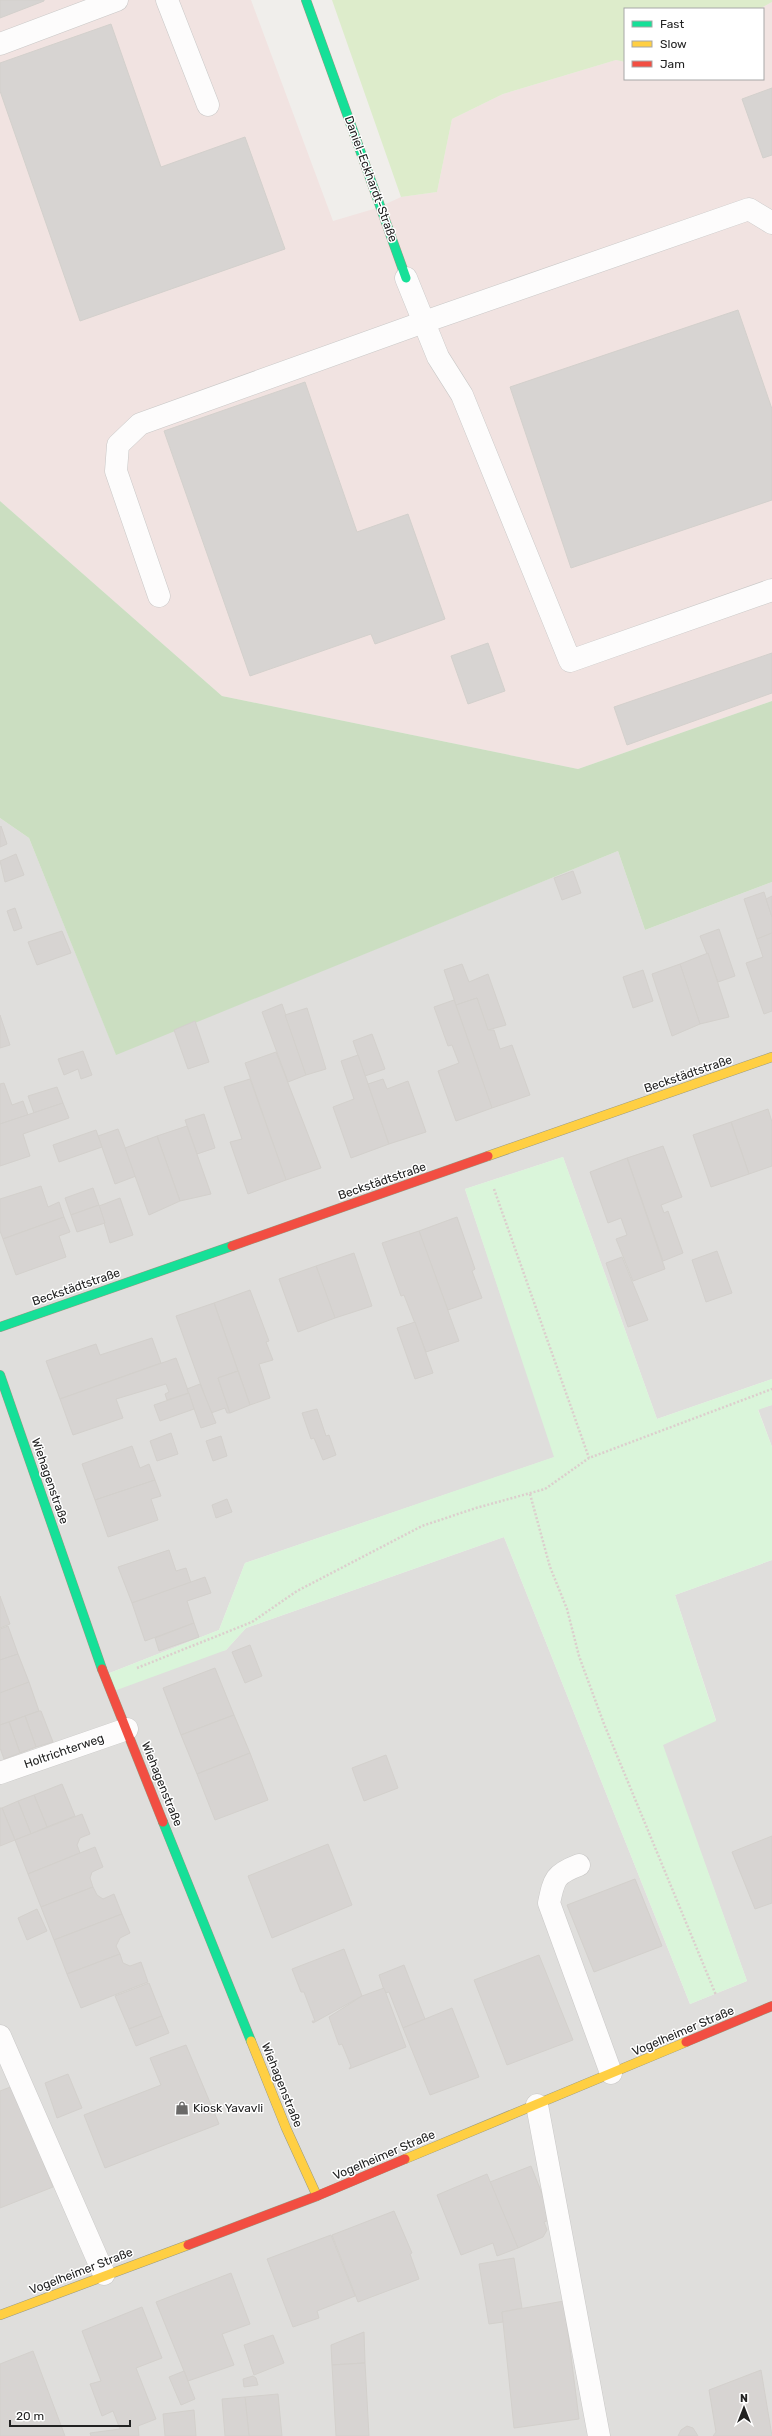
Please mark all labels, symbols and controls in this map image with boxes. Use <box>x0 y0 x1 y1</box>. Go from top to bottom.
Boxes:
legend <box>624 8 764 80</box>
text: Fast <box>660 17 684 31</box>
text: Slow <box>660 37 687 51</box>
text: Jam <box>660 57 685 71</box>
street label: Daniel-Eckhardt-Straße <box>342 114 400 244</box>
street label: Beckstädtstraße <box>642 1052 734 1096</box>
street label: Beckstädtstraße <box>336 1159 428 1203</box>
street label: Beckstädtstraße <box>30 1265 122 1309</box>
street label: Wiehagenstraße <box>29 1436 71 1526</box>
street label: Holtrichterweg <box>22 1731 106 1771</box>
street label: Wiehagenstraße <box>139 1740 185 1829</box>
street label: Vogelheimer Straße <box>630 2003 736 2059</box>
street label: Wiehagenstraße <box>259 2041 305 2130</box>
shop icon: Kiosk Yavavli <box>174 2100 190 2116</box>
place label: Kiosk Yavavli <box>193 2101 263 2115</box>
street label: Vogelheimer Straße <box>331 2127 437 2183</box>
street label: Vogelheimer Straße <box>27 2245 135 2297</box>
north arrow <box>724 2388 764 2428</box>
text: N <box>740 2392 748 2405</box>
scale bar <box>10 2402 130 2428</box>
text: 20 m <box>16 2409 44 2423</box>

